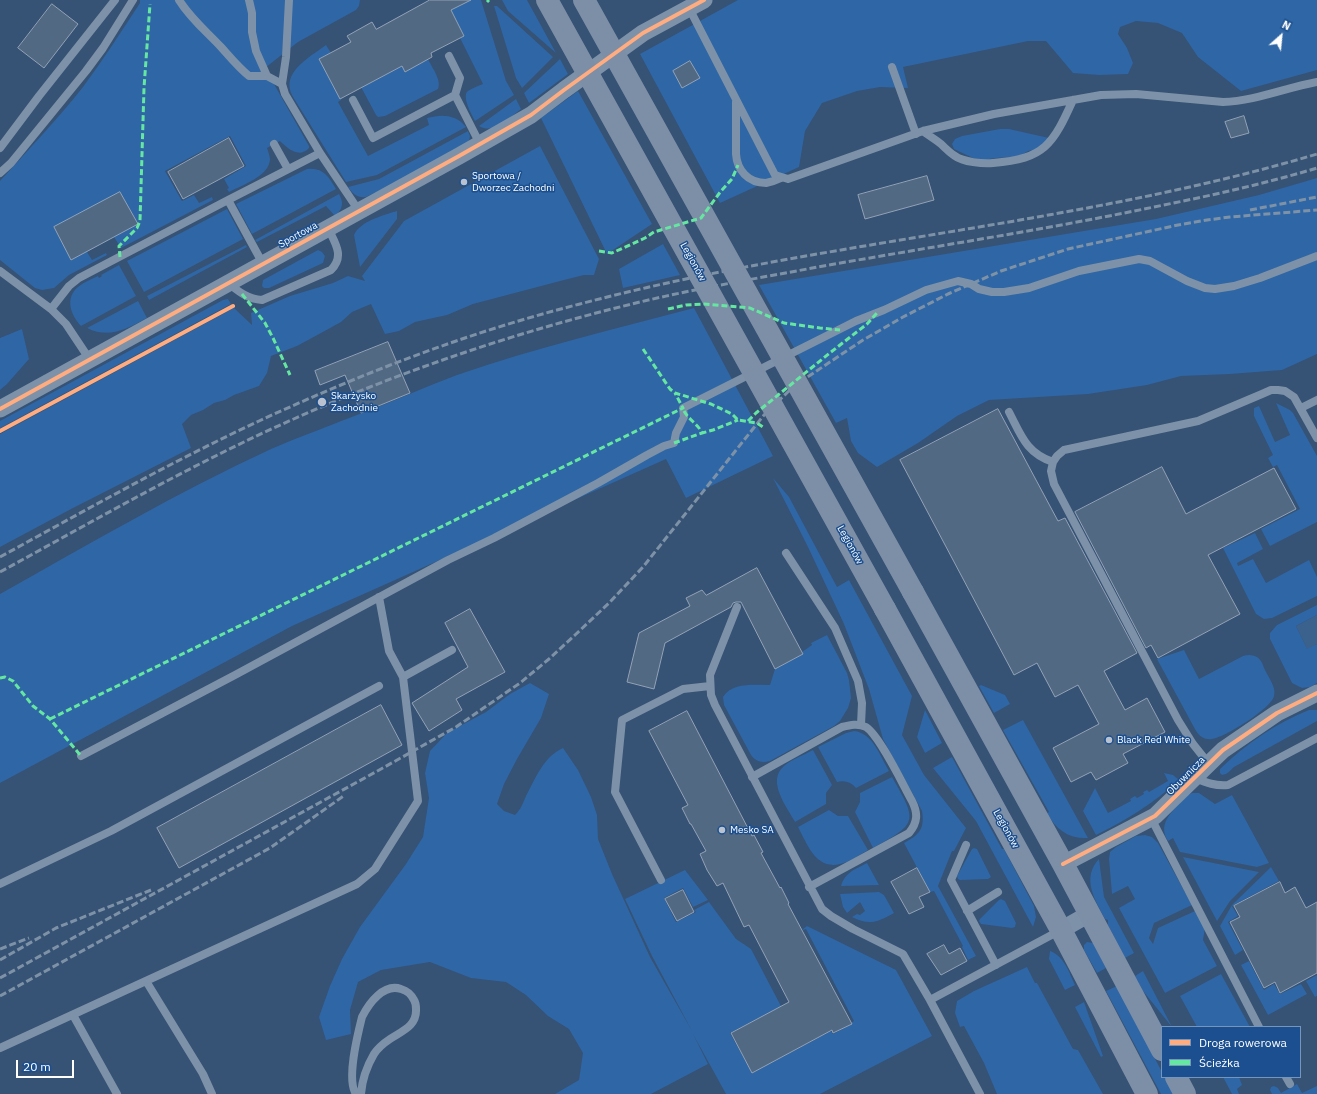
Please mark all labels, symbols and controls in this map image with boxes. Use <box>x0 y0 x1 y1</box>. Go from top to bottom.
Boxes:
north arrow <box>1261 16 1301 56</box>
text: N <box>1280 17 1293 33</box>
place label: Sportowa / Dworzec Zachodni <box>472 170 554 194</box>
marker: Sportowa / Dworzec Zachodni <box>459 177 469 187</box>
street label: Sportowa <box>276 219 320 251</box>
street label: Legionów <box>677 240 709 284</box>
place label: Skarżysko Zachodnie <box>331 390 378 414</box>
marker: Skarżysko Zachodnie <box>316 396 328 408</box>
street label: Legionów <box>834 523 866 567</box>
place label: Black Red White <box>1117 734 1190 746</box>
marker: Black Red White <box>1104 735 1114 745</box>
street label: Obuwnicza <box>1164 754 1208 798</box>
street label: Legionów <box>990 807 1022 851</box>
place label: Mesko SA <box>730 824 774 836</box>
marker: Mesko SA <box>717 825 727 835</box>
legend <box>1161 1026 1301 1078</box>
text: Droga rowerowa <box>1199 1035 1287 1050</box>
scale bar <box>18 1052 76 1078</box>
text: Ścieżka <box>1199 1055 1240 1070</box>
text: 20 m <box>23 1059 51 1074</box>

